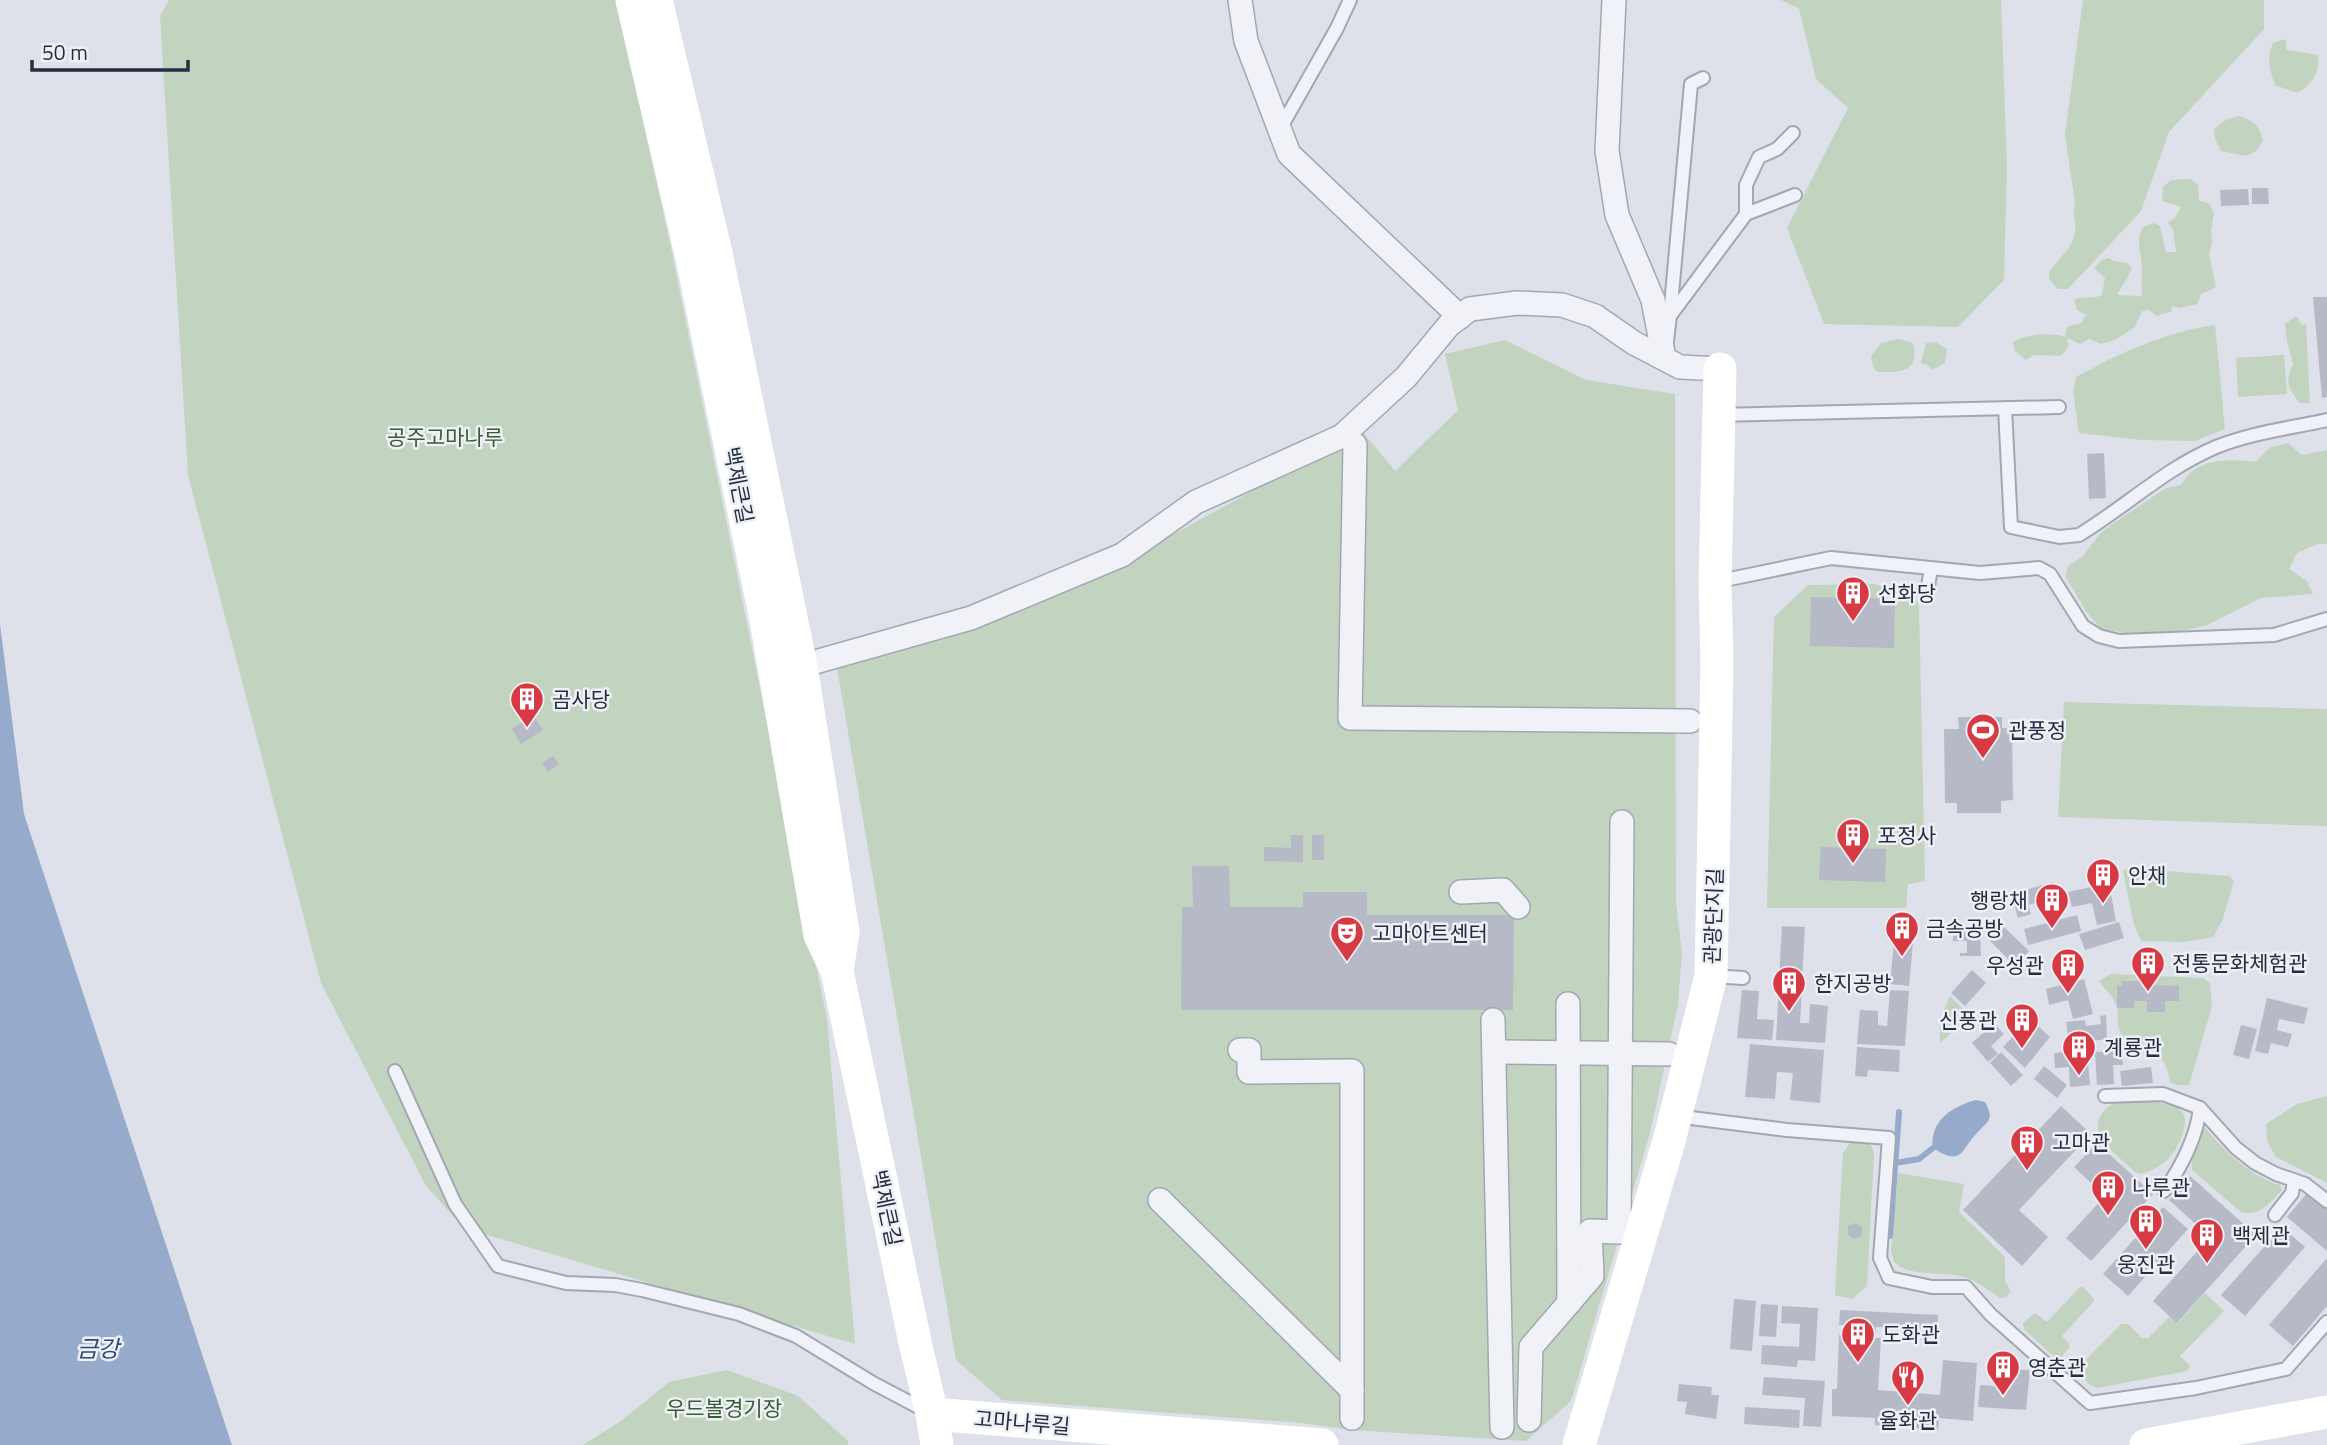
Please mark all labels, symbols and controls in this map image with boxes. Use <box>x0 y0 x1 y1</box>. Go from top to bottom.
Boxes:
scale bar <box>32 28 187 72</box>
text: 50 m <box>42 36 88 68</box>
park label: 공주고마나루 <box>387 421 503 453</box>
street label: 백제큰길 <box>716 444 762 526</box>
building icon: 선화당 <box>1834 574 1872 623</box>
place label: 선화당 <box>1878 577 1936 609</box>
building icon: 곰사당 <box>508 680 546 729</box>
place label: 곰사당 <box>552 683 610 715</box>
sports icon: 관풍정 <box>1964 711 2002 760</box>
place label: 관풍정 <box>2008 714 2066 746</box>
building icon: 포정사 <box>1834 816 1872 865</box>
place label: 포정사 <box>1878 819 1936 851</box>
building icon: 안채 <box>2084 856 2122 905</box>
place label: 안채 <box>2128 859 2167 891</box>
street label: 관광단지길 <box>1695 867 1731 965</box>
building icon: 행랑채 <box>2033 881 2071 930</box>
place label: 행랑채 <box>1970 884 2028 916</box>
building icon: 금속공방 <box>1883 909 1921 958</box>
place label: 금속공방 <box>1926 912 2003 944</box>
theatre icon: 고마아트센터 <box>1328 914 1366 963</box>
place label: 고마아트센터 <box>1372 917 1488 949</box>
building icon: 전통문화체험관 <box>2129 944 2167 993</box>
building icon: 우성관 <box>2049 946 2087 995</box>
place label: 전통문화체험관 <box>2172 947 2307 979</box>
place label: 우성관 <box>1986 949 2044 981</box>
building icon: 한지공방 <box>1770 964 1808 1013</box>
place label: 한지공방 <box>1814 967 1891 999</box>
building icon: 신풍관 <box>2003 1001 2041 1050</box>
place label: 신풍관 <box>1939 1004 1997 1036</box>
building icon: 계룡관 <box>2060 1028 2098 1077</box>
place label: 계룡관 <box>2104 1031 2162 1063</box>
building icon: 고마관 <box>2008 1123 2046 1172</box>
place label: 고마관 <box>2052 1126 2110 1158</box>
street label: 백제큰길 <box>863 1167 911 1249</box>
building icon: 나루관 <box>2089 1168 2127 1217</box>
place label: 나루관 <box>2132 1171 2190 1203</box>
building icon: 웅진관 <box>2127 1202 2165 1251</box>
building icon: 백제관 <box>2188 1216 2226 1265</box>
place label: 백제관 <box>2232 1219 2290 1251</box>
place label: 웅진관 <box>2117 1248 2175 1280</box>
building icon: 도화관 <box>1839 1315 1877 1364</box>
place label: 도화관 <box>1882 1318 1940 1350</box>
water label: 금강 <box>77 1331 122 1366</box>
building icon: 영춘관 <box>1984 1348 2022 1397</box>
place label: 영춘관 <box>2028 1351 2086 1383</box>
restaurant icon: 율화관 <box>1889 1358 1927 1407</box>
park label: 우드볼경기장 <box>666 1392 782 1424</box>
street label: 고마나루길 <box>972 1402 1072 1442</box>
place label: 율화관 <box>1879 1404 1937 1436</box>

